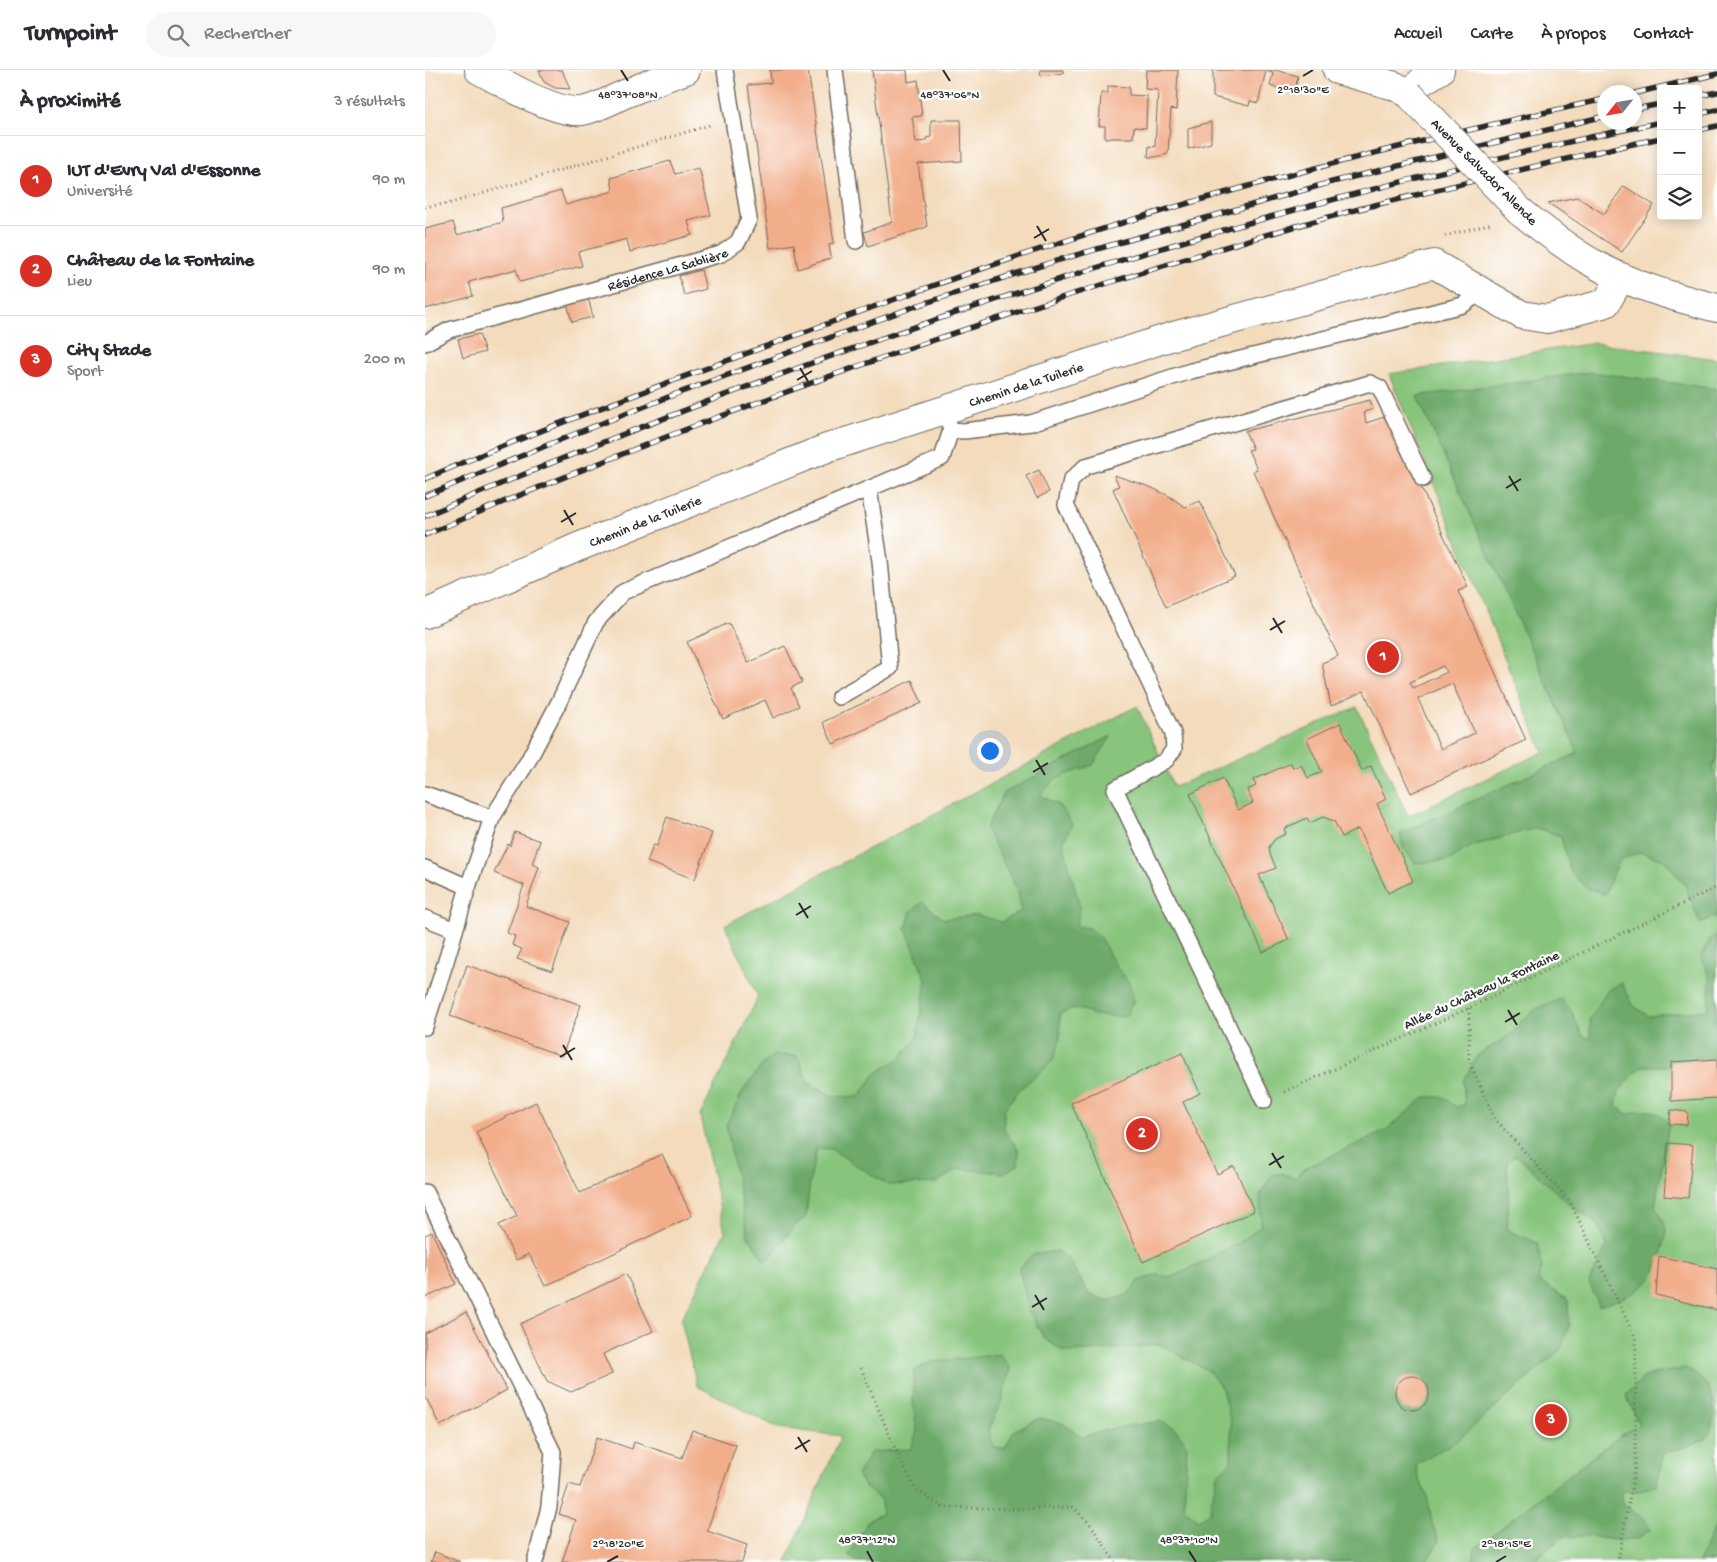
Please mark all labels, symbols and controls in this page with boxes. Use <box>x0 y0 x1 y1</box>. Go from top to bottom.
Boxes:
search box <box>146 12 496 57</box>
text: Turnpoint <box>25 20 116 49</box>
icon: search <box>164 21 192 49</box>
text: Rechercher <box>204 23 290 46</box>
text: Accueil <box>1394 24 1442 45</box>
text: Carte <box>1470 24 1513 45</box>
text: À propos <box>1541 24 1606 45</box>
text: Contact <box>1634 24 1692 45</box>
text: 2°18'30"E <box>1277 84 1329 98</box>
north arrow <box>1597 85 1642 130</box>
map controls <box>1657 85 1702 220</box>
button: + <box>1657 85 1702 130</box>
text: 48°37'08"N <box>598 89 658 103</box>
text: 48°37'06"N <box>921 89 980 103</box>
text: À proximité <box>20 90 121 115</box>
text: 3 résultats <box>334 93 405 112</box>
street label: Avenue Salvador Allende <box>1426 116 1541 230</box>
button: − <box>1657 130 1702 175</box>
text: IUT d'Evry Val d'Essonne <box>67 160 260 183</box>
text: 1 <box>33 171 39 190</box>
text: 90 m <box>373 171 405 190</box>
button: layers <box>1657 175 1702 220</box>
text: Université <box>67 183 132 202</box>
street label: Résidence La Sablière <box>606 245 733 296</box>
text: Château de la Fontaine <box>67 250 254 273</box>
text: 2 <box>32 261 40 280</box>
text: 90 m <box>373 261 405 280</box>
text: Lieu <box>67 273 92 292</box>
text: City Stade <box>67 340 151 363</box>
text: 3 <box>32 351 40 370</box>
text: 200 m <box>364 351 405 370</box>
street label: Chemin de la Tuilerie <box>967 359 1087 412</box>
text: Sport <box>67 363 103 382</box>
street label: Chemin de la Tuilerie <box>587 493 705 553</box>
pin: 1 <box>1367 638 1399 676</box>
your location <box>977 738 1003 764</box>
street label: Allée du Château la Fontaine <box>1402 947 1563 1035</box>
pin: 2 <box>1126 1115 1158 1153</box>
pin: 3 <box>1535 1401 1567 1439</box>
text: 48°37'12"N <box>839 1534 896 1548</box>
text: 48°37'10"N <box>1160 1534 1218 1548</box>
text: 2°18'20"E <box>593 1538 644 1552</box>
text: 2°18'15"E <box>1481 1538 1531 1552</box>

